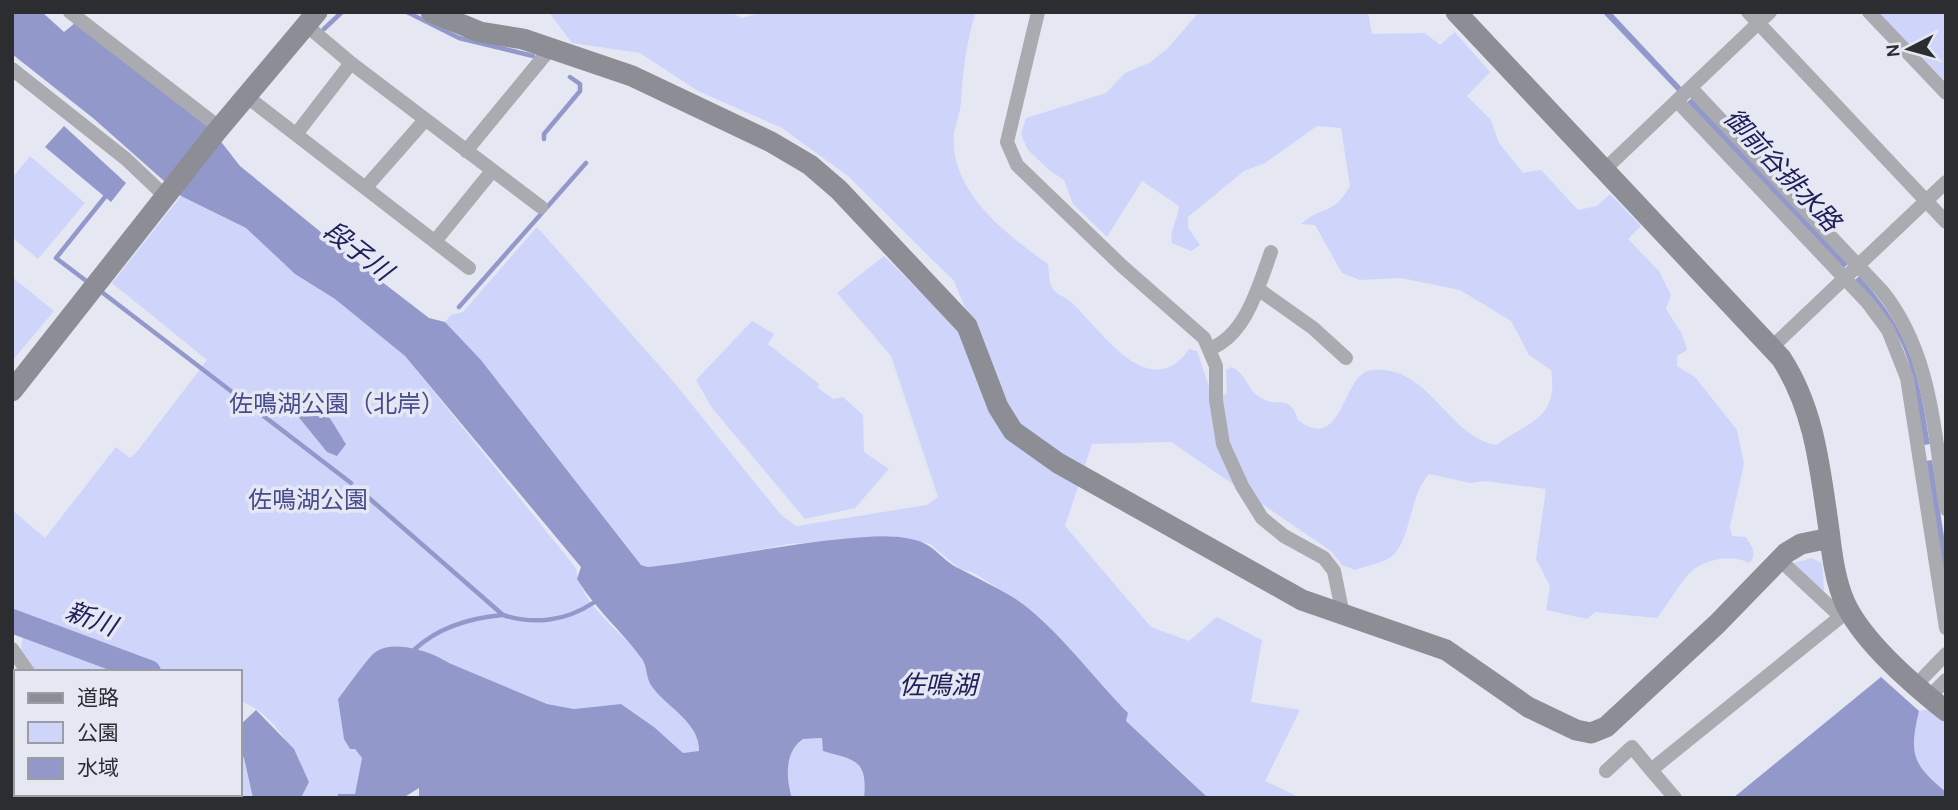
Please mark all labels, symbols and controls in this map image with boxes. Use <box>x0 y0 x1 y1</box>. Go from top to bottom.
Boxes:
north arrow <box>1874 14 1944 84</box>
text: N <box>1881 43 1905 59</box>
water label: 御前谷排水路 <box>1717 102 1848 239</box>
water label: 段子川 <box>318 215 401 289</box>
park label: 佐鳴湖公園（北岸） <box>229 390 445 418</box>
park label: 佐鳴湖公園 <box>248 486 368 514</box>
water label: 新川 <box>61 596 124 643</box>
legend <box>14 670 242 796</box>
water label: 佐鳴湖 <box>899 670 981 701</box>
text: 道路 <box>77 686 119 710</box>
text: 公園 <box>77 721 119 745</box>
text: 水域 <box>77 756 119 780</box>

